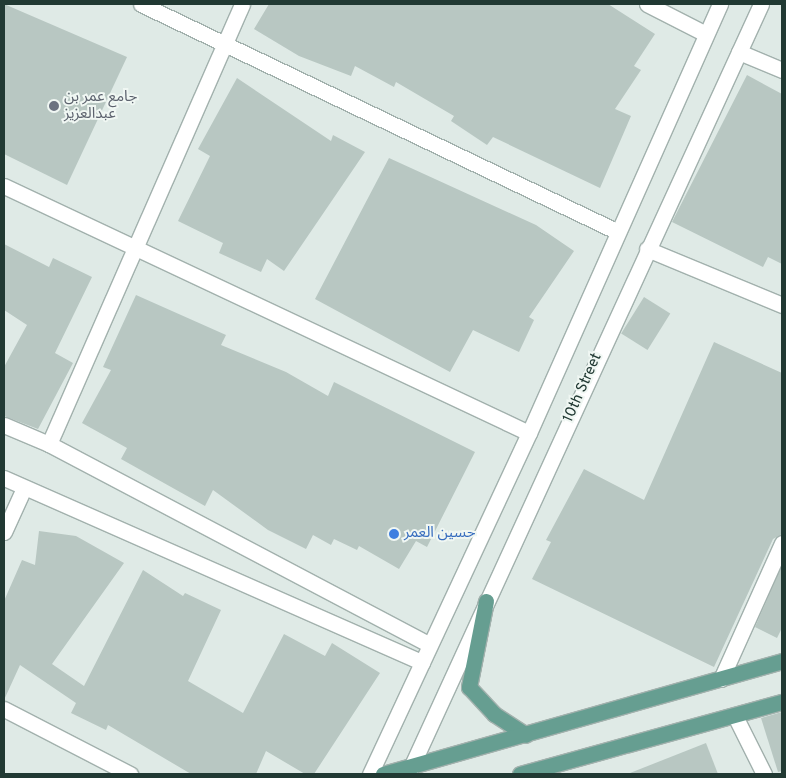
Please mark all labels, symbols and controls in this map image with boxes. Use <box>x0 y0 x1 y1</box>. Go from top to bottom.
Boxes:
place label: جامع عمر بن عبدالعزيز <box>64 88 137 123</box>
marker: جامع عمر بن عبدالعزيز <box>48 100 60 112</box>
street label: 10th Street <box>560 351 606 425</box>
place label: حسين العمر <box>404 525 476 543</box>
marker: حسين العمر <box>388 528 400 540</box>

